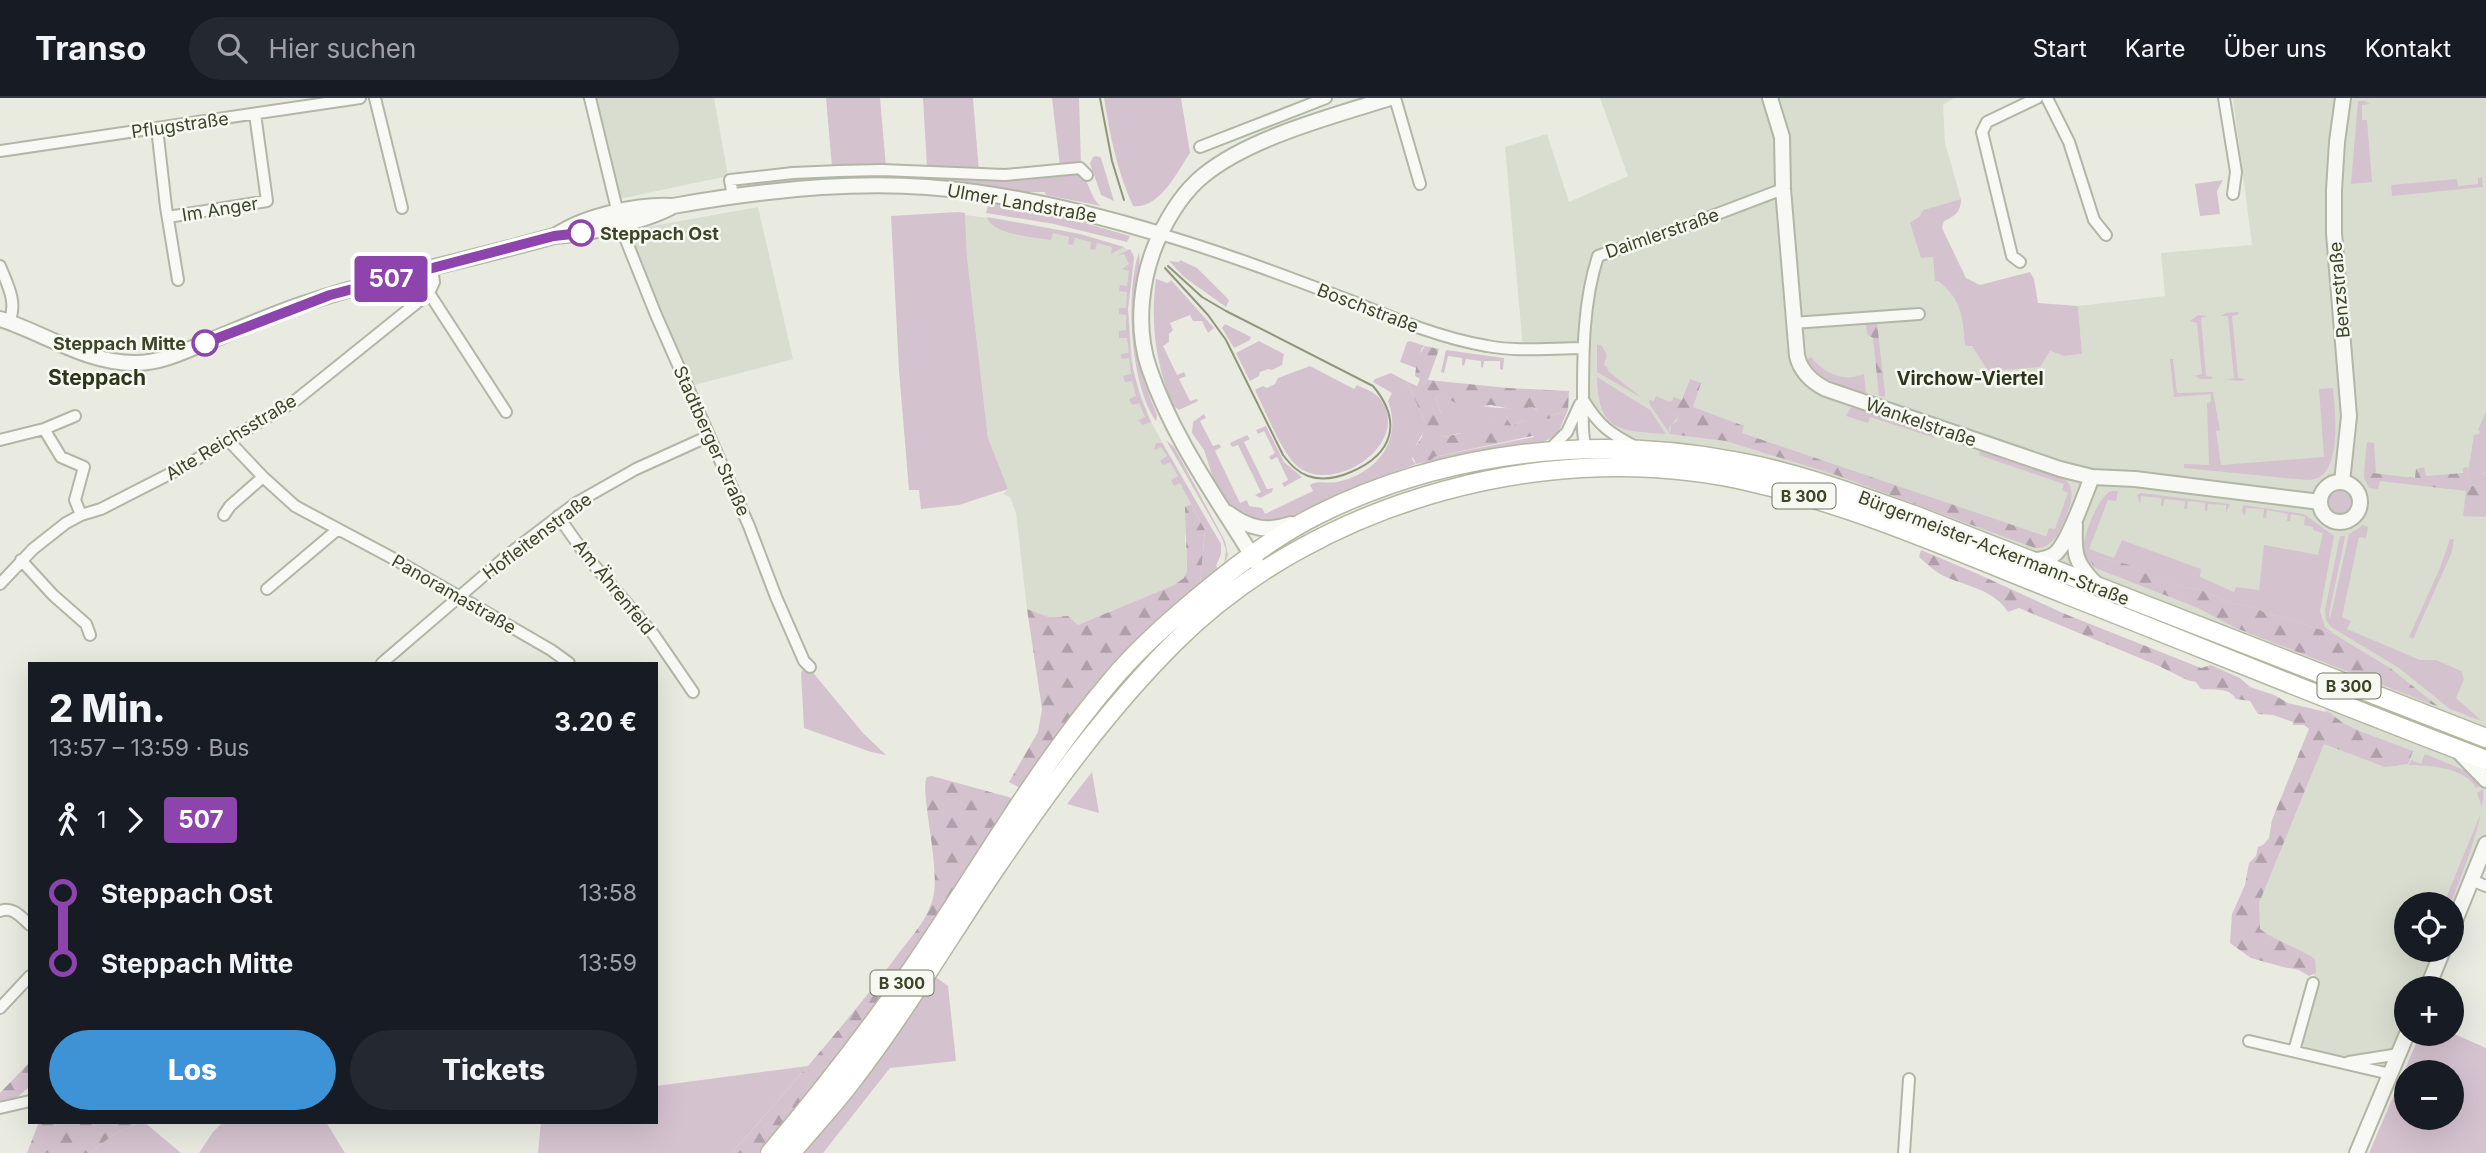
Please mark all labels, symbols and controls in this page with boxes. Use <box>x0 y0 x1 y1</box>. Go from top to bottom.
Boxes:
search box <box>189 17 679 80</box>
text: Transo <box>35 28 147 68</box>
icon: search <box>213 29 251 67</box>
text: Hier suchen <box>269 33 416 64</box>
text: Start <box>2033 34 2087 63</box>
text: Karte <box>2125 34 2185 63</box>
text: Über uns <box>2223 34 2327 63</box>
text: Kontakt <box>2365 34 2451 63</box>
street label: Pflugstraße <box>130 108 230 142</box>
street label: Ulmer Landstraße <box>946 179 1098 227</box>
street label: Im Anger <box>180 193 260 225</box>
street label: Daimlerstraße <box>1602 204 1722 262</box>
marker: Steppach Ost <box>568 220 594 246</box>
place label: Steppach Ost <box>600 223 719 244</box>
street label: Benzstraße <box>2324 241 2354 339</box>
line badge: 507 <box>351 256 431 302</box>
text: 507 <box>368 264 414 293</box>
street label: Boschstraße <box>1314 279 1422 337</box>
marker: Steppach Mitte <box>192 330 218 356</box>
place label: Steppach Mitte <box>53 333 186 354</box>
street label: Stadtberger Straße <box>669 363 755 519</box>
district label: Steppach <box>48 365 146 390</box>
district label: Virchow-Viertel <box>1896 367 2044 390</box>
street label: Alte Reichsstraße <box>162 390 300 484</box>
street label: Wankelstraße <box>1863 393 1979 451</box>
road number: B 300 <box>1772 484 1836 508</box>
street label: Bürgermeister-Ackermann-Straße <box>1856 486 2132 610</box>
street label: Hofleitenstraße <box>478 488 596 584</box>
street label: Am Ährenfeld <box>569 535 659 639</box>
street label: Panoramastraße <box>388 550 520 638</box>
road number: B 300 <box>2318 674 2380 698</box>
text: 2 Min. <box>49 685 166 731</box>
text: 3.20 € <box>554 706 637 737</box>
text: 13:57 – 13:59 · Bus <box>49 734 249 762</box>
icon: walk <box>49 801 87 839</box>
icon: forward <box>116 801 154 839</box>
text: 507 <box>178 805 223 834</box>
text: 1 <box>97 806 106 834</box>
text: Steppach Ost <box>101 878 273 909</box>
text: 13:58 <box>579 879 637 907</box>
map controls <box>2394 892 2464 1130</box>
button: locate <box>2394 892 2464 962</box>
text: Steppach Mitte <box>101 948 293 979</box>
text: 13:59 <box>579 949 637 977</box>
road number: B 300 <box>870 970 934 996</box>
button: + <box>2394 976 2464 1046</box>
button: Los <box>49 1030 336 1110</box>
button: Tickets <box>350 1030 637 1110</box>
button: − <box>2394 1060 2464 1130</box>

